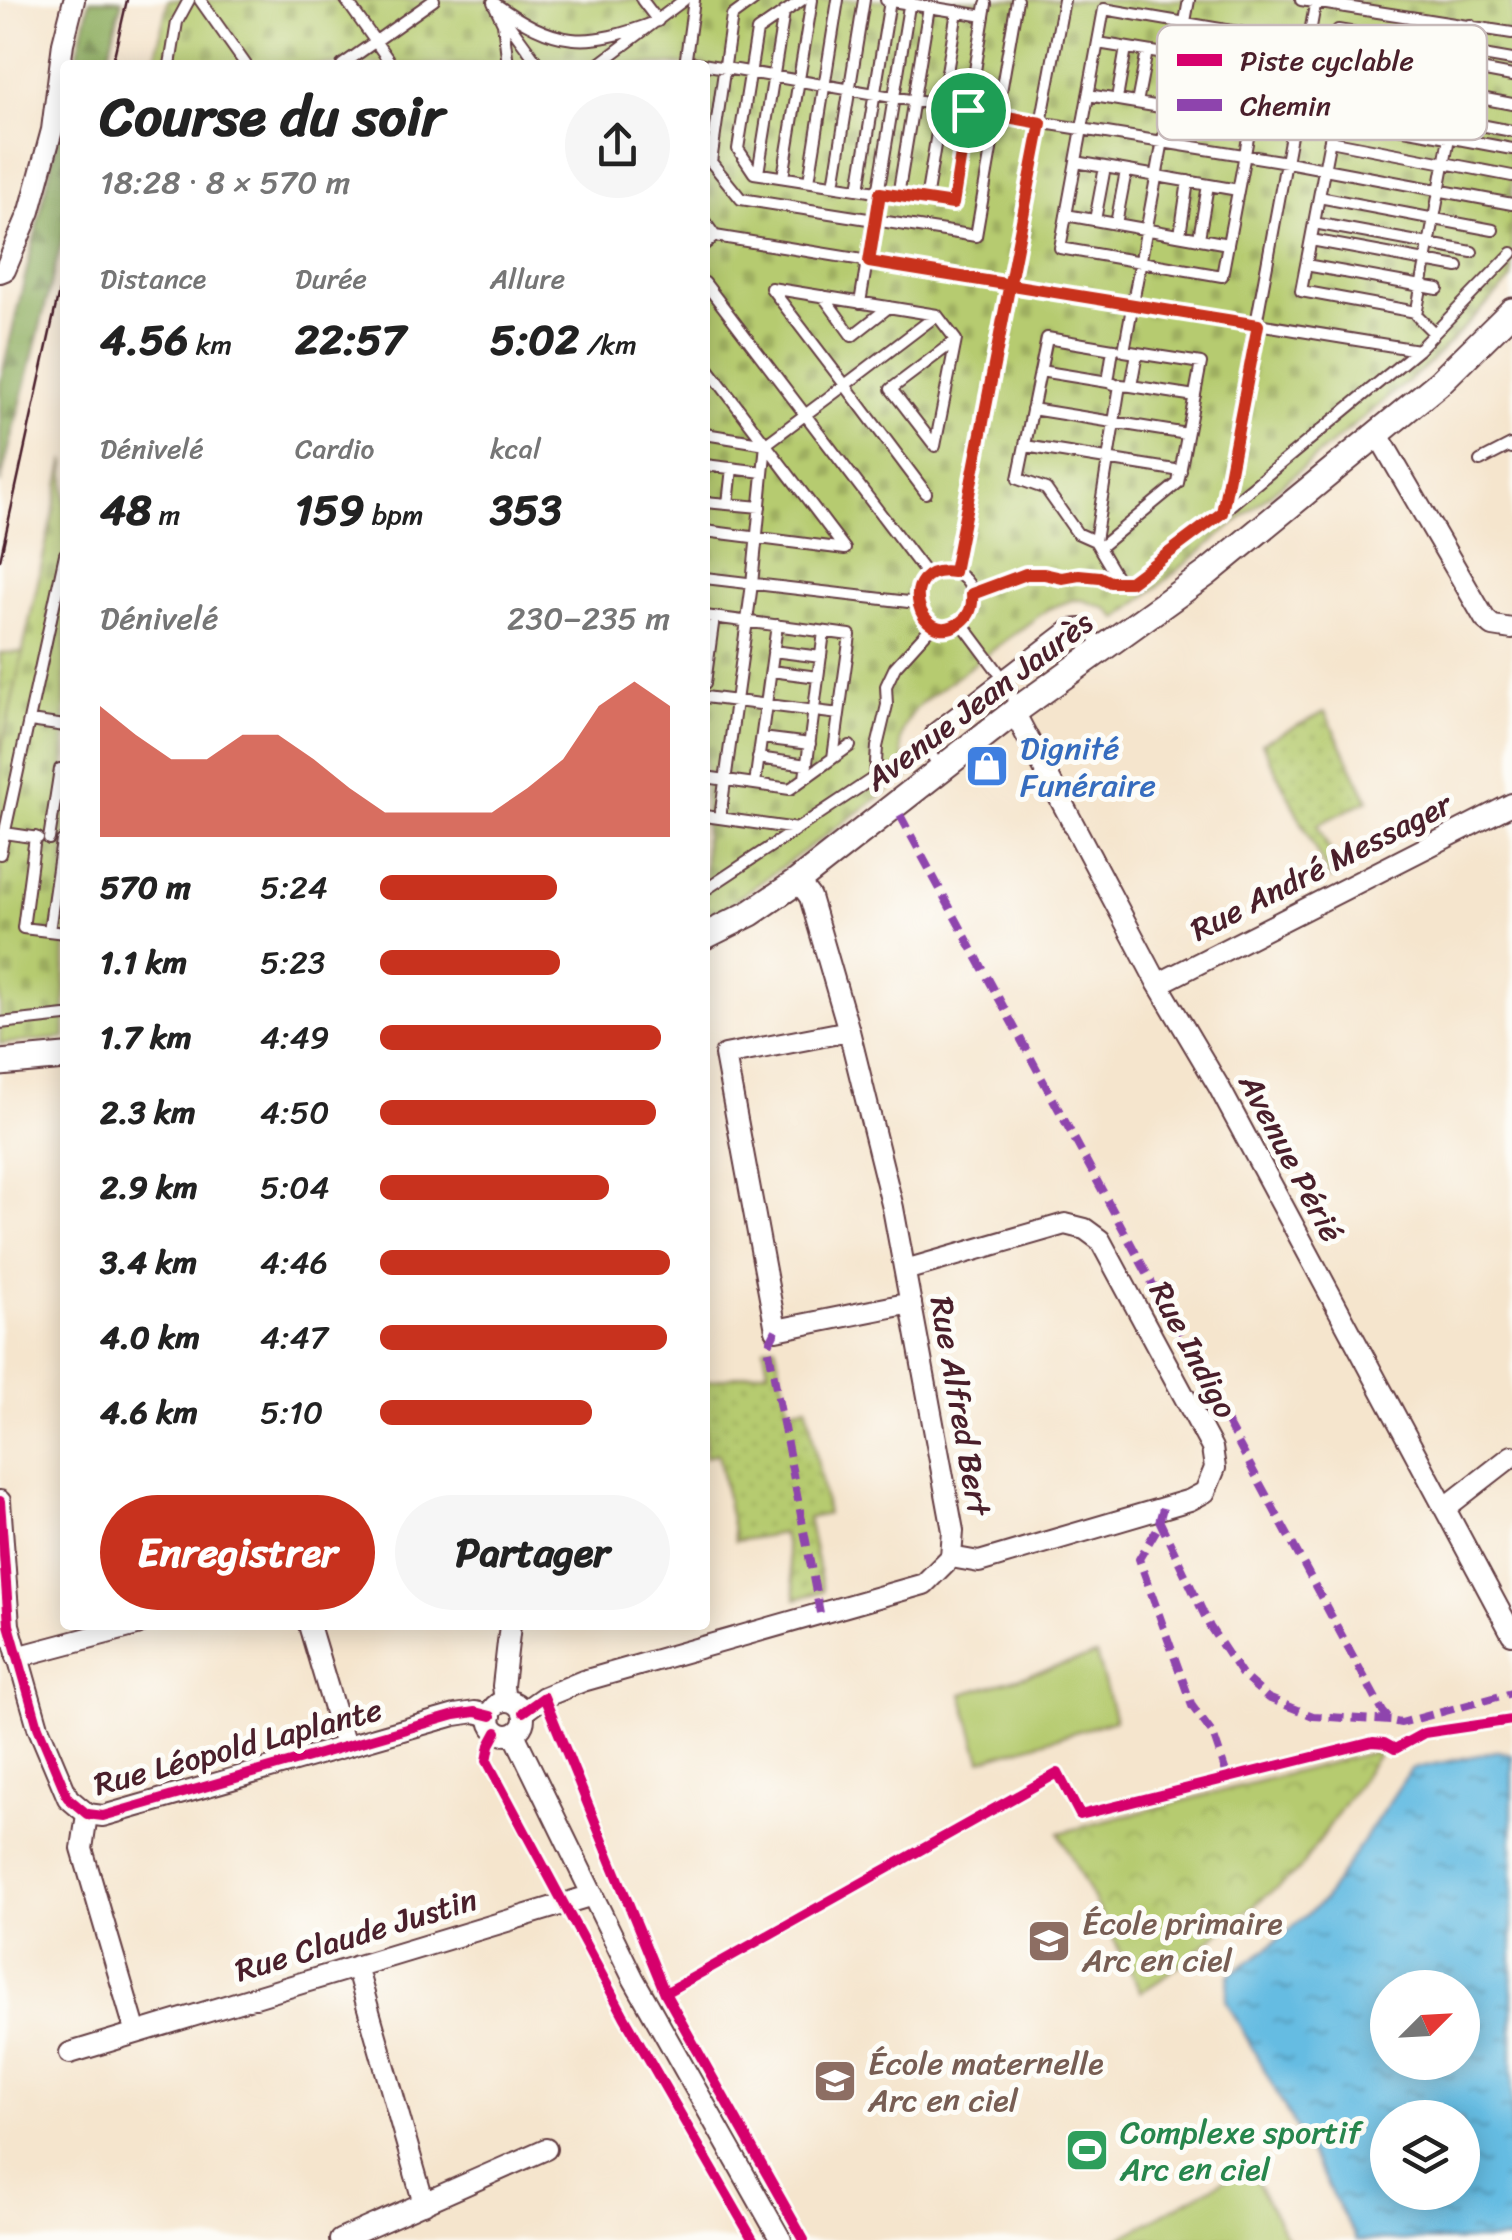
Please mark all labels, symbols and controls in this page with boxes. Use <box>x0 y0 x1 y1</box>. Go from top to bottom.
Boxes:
legend <box>1157 25 1487 140</box>
text: Piste cyclable <box>1240 36 1414 85</box>
text: Course du soir <box>100 68 444 165</box>
pin <box>926 68 1011 153</box>
text: Chemin <box>1240 81 1331 130</box>
icon: arrive <box>941 83 996 138</box>
button: share <box>565 93 670 198</box>
text: 18:28 · 8 × 570 m <box>100 154 350 211</box>
text: Distance <box>100 254 206 303</box>
text: Durée <box>295 254 367 303</box>
text: Allure <box>490 254 565 303</box>
text: 4.56 <box>100 303 188 377</box>
text: 22:57 <box>295 303 406 377</box>
text: 5:02 <box>490 303 579 377</box>
text: km <box>188 320 232 369</box>
text: /km <box>579 320 637 369</box>
text: Dénivelé <box>100 424 204 473</box>
text: Cardio <box>295 424 374 473</box>
text: kcal <box>490 424 541 473</box>
text: 48 <box>100 473 152 547</box>
text: 159 <box>295 473 364 547</box>
text: 353 <box>490 473 562 547</box>
text: m <box>152 490 180 539</box>
text: bpm <box>364 490 423 539</box>
text: Dénivelé <box>100 590 219 647</box>
text: 230–235 m <box>507 590 670 647</box>
street label: Avenue Jean Jaurès <box>851 596 1106 807</box>
place label: Dignité Funéraire <box>1020 720 1156 814</box>
shop icon: Dignité Funéraire <box>964 743 1010 789</box>
street label: Rue André Messager <box>1180 776 1464 958</box>
text: 570 m <box>100 859 191 916</box>
text: 5:24 <box>260 859 328 916</box>
text: 1.1 km <box>100 934 187 991</box>
text: 5:23 <box>260 934 325 991</box>
text: 1.7 km <box>100 1009 192 1066</box>
text: 4:49 <box>260 1009 329 1066</box>
street label: Avenue Périé <box>1222 1062 1360 1253</box>
text: 2.3 km <box>100 1084 196 1141</box>
text: 4:50 <box>260 1084 329 1141</box>
text: 2.9 km <box>100 1159 198 1216</box>
text: 5:04 <box>260 1159 329 1216</box>
text: 3.4 km <box>100 1234 197 1291</box>
text: 4:46 <box>260 1234 328 1291</box>
street label: Rue Indigo <box>1133 1271 1253 1429</box>
street label: Rue Alfred Bert <box>913 1292 1008 1521</box>
text: 4.0 km <box>100 1309 200 1366</box>
text: 4:47 <box>260 1309 328 1366</box>
text: 4.6 km <box>100 1384 198 1441</box>
text: 5:10 <box>260 1384 323 1441</box>
button: Enregistrer <box>100 1495 375 1610</box>
button: Partager <box>395 1495 670 1610</box>
street label: Rue Léopold Laplante <box>87 1681 389 1813</box>
street label: Rue Claude Justin <box>228 1871 484 1999</box>
place label: École primaire Arc en ciel <box>1081 1895 1283 1989</box>
school or university icon: École primaire Arc en ciel <box>1026 1918 1072 1964</box>
north arrow <box>1370 1970 1480 2080</box>
map controls <box>1370 1970 1480 2210</box>
place label: École maternelle Arc en ciel <box>867 2035 1104 2129</box>
school or university icon: École maternelle Arc en ciel <box>812 2058 858 2104</box>
button: layers <box>1370 2100 1480 2210</box>
place label: Complexe sportif Arc en ciel <box>1119 2104 1364 2198</box>
sports icon: Complexe sportif Arc en ciel <box>1064 2127 1110 2173</box>

